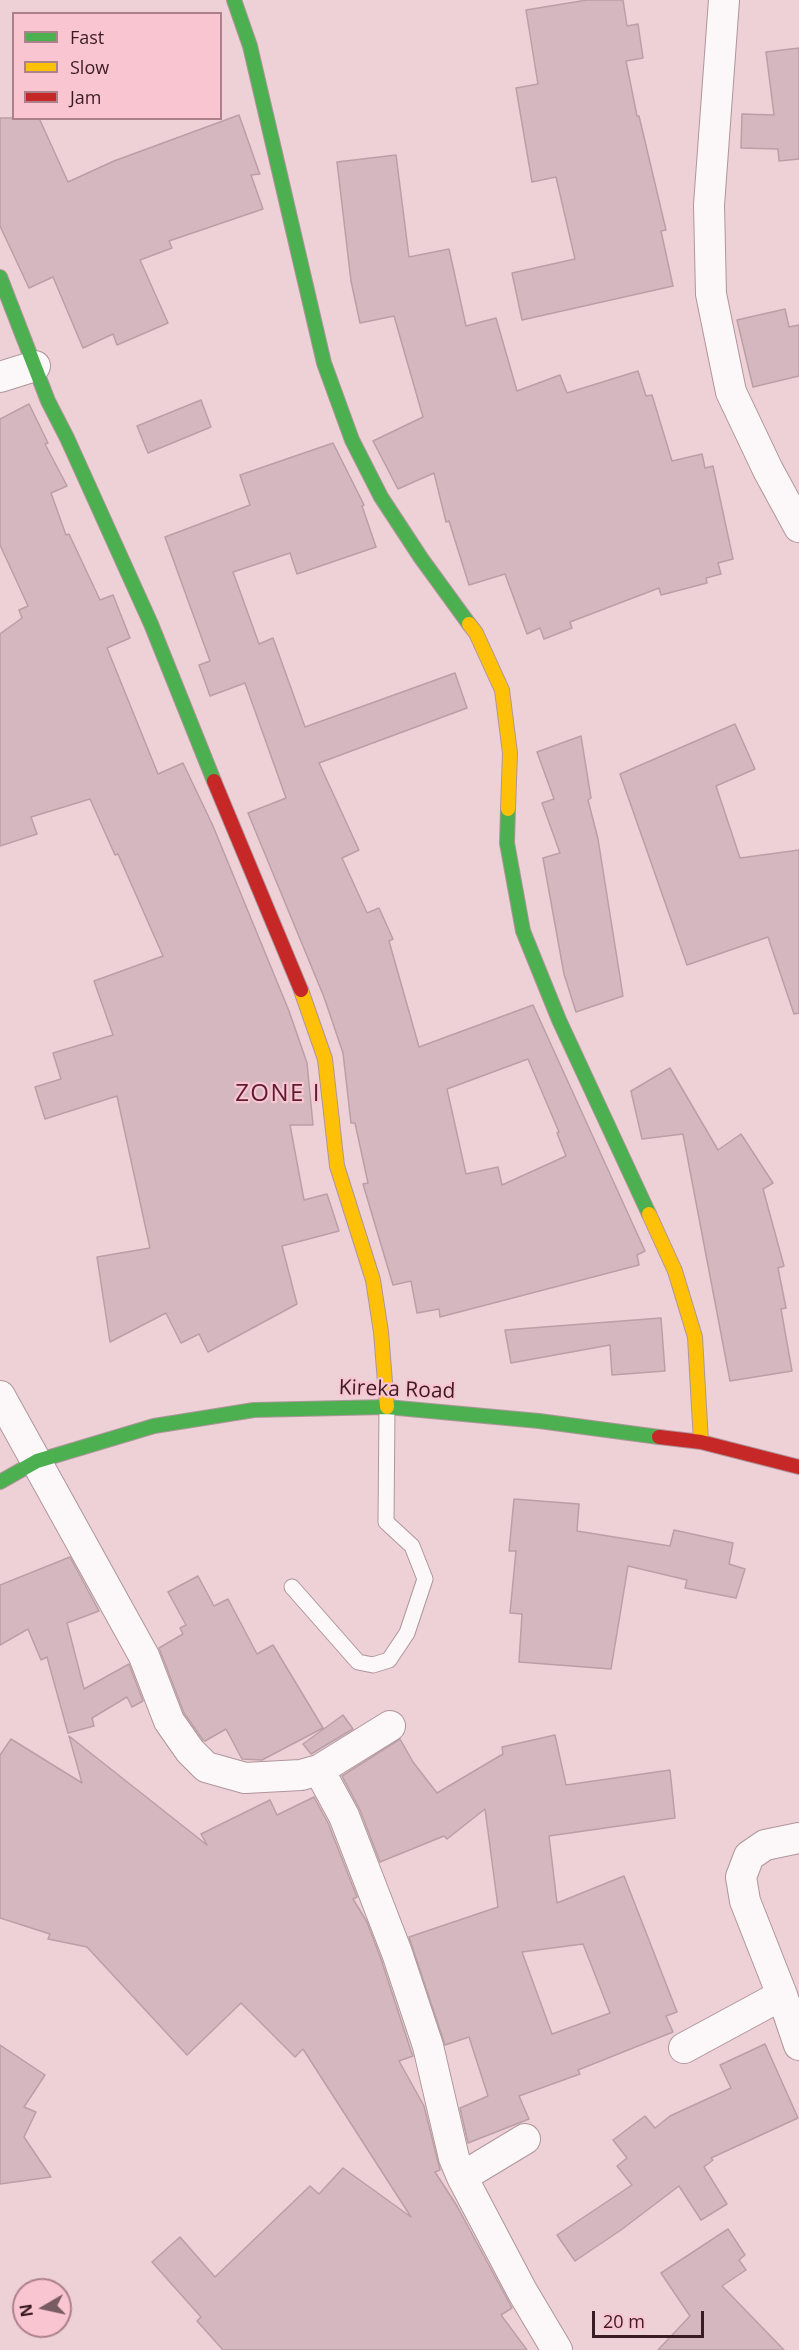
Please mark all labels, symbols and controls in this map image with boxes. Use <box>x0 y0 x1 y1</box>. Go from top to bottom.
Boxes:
legend <box>12 12 222 120</box>
text: Fast <box>70 25 104 49</box>
text: Slow <box>70 55 109 79</box>
text: Jam <box>70 85 102 109</box>
district label: ZONE I <box>235 1080 321 1108</box>
street label: Kireka Road <box>338 1375 456 1405</box>
north arrow <box>12 2278 72 2338</box>
scale bar <box>595 2299 708 2337</box>
text: N <box>14 2302 38 2319</box>
text: 20 m <box>603 2309 645 2333</box>

